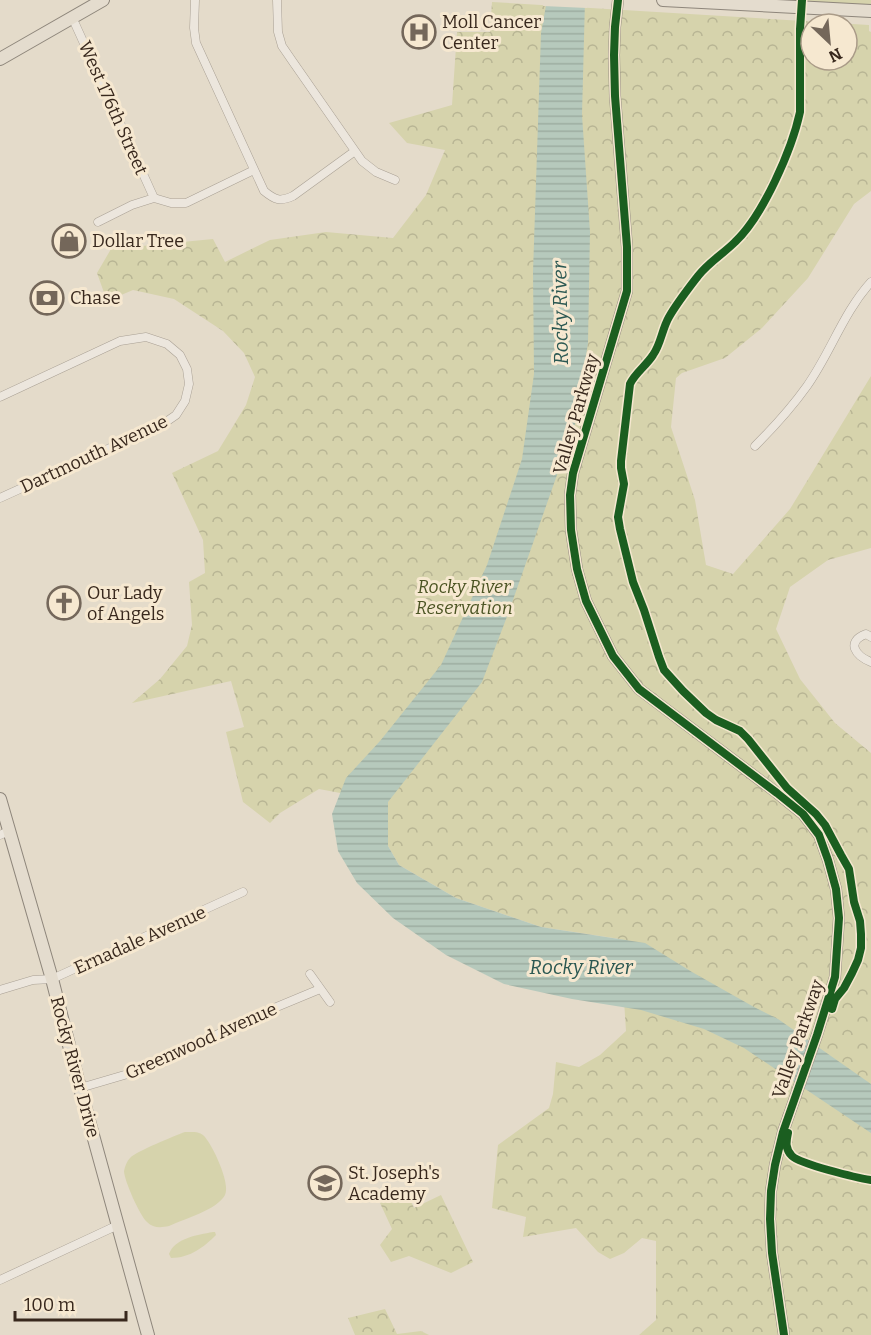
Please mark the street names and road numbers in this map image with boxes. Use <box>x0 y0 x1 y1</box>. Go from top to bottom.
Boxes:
street label: West 176th Street <box>74 38 153 179</box>
street label: Valley Parkway <box>548 351 604 477</box>
street label: Dartmouth Avenue <box>17 410 171 498</box>
street label: Ernadale Avenue <box>71 901 209 979</box>
street label: Valley Parkway <box>767 976 829 1101</box>
street label: Rocky River Drive <box>46 994 104 1140</box>
street label: Greenwood Avenue <box>122 998 280 1084</box>

